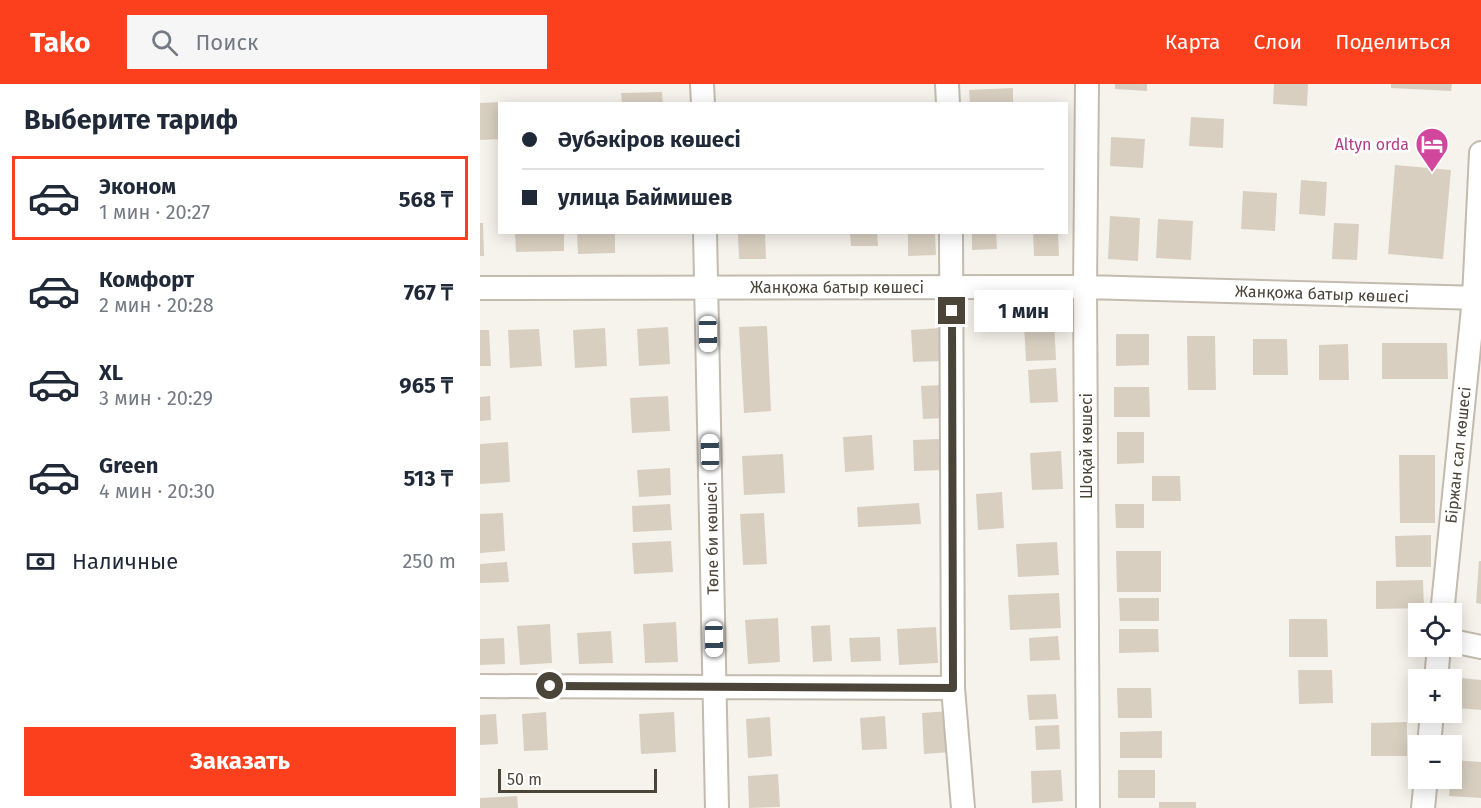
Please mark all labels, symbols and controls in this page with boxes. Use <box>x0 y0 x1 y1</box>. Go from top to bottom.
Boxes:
search box <box>127 15 547 69</box>
text: Tako <box>30 26 91 59</box>
icon: search <box>148 26 181 59</box>
text: Поиск <box>196 29 258 56</box>
text: Карта <box>1165 29 1221 55</box>
text: Слои <box>1254 29 1302 55</box>
text: Поделиться <box>1335 29 1451 55</box>
text: Выберите тариф <box>24 104 238 136</box>
text: Әубәкіров көшесі <box>558 126 741 153</box>
hotel icon: Altyn orda <box>1414 126 1450 173</box>
place label: Altyn orda <box>1335 135 1409 154</box>
icon: car <box>27 171 81 225</box>
text: Эконом <box>99 173 176 200</box>
text: улица Баймишев <box>558 184 732 211</box>
text: 568 ₸ <box>399 186 453 213</box>
text: 1 мин · 20:27 <box>99 200 210 224</box>
icon: car <box>27 264 81 318</box>
text: Комфорт <box>99 266 194 293</box>
street label: Жанқожа батыр көшесі <box>750 278 924 297</box>
text: 767 ₸ <box>404 279 453 306</box>
street label: Жанқожа батыр көшесі <box>1235 281 1409 307</box>
callout: 1 мин <box>973 290 1072 332</box>
text: 2 мин · 20:28 <box>99 293 214 317</box>
route end <box>938 297 965 324</box>
text: 1 мин <box>998 299 1049 323</box>
car <box>699 316 717 352</box>
icon: car <box>27 357 81 411</box>
text: XL <box>99 359 123 386</box>
text: 965 ₸ <box>399 372 453 399</box>
text: 3 мин · 20:29 <box>99 386 213 410</box>
street label: Біржан сал көшесі <box>1441 386 1475 524</box>
street label: Шоқай көшесі <box>1077 393 1096 499</box>
car <box>701 434 719 470</box>
icon: car <box>27 450 81 504</box>
text: Green <box>99 452 158 479</box>
text: 513 ₸ <box>404 465 453 492</box>
text: 4 мин · 20:30 <box>99 479 215 503</box>
street label: Төле би көшесі <box>702 481 722 595</box>
icon: cash <box>24 545 57 578</box>
text: Наличные <box>72 548 178 575</box>
text: 250 m <box>402 549 456 573</box>
map controls <box>1408 603 1462 789</box>
button: locate <box>1408 603 1462 657</box>
car <box>705 621 723 657</box>
button: + <box>1408 669 1462 723</box>
route start <box>536 672 563 699</box>
button: Заказать <box>24 727 456 796</box>
button: − <box>1408 735 1462 789</box>
scale bar <box>498 766 657 794</box>
text: 50 m <box>507 770 542 789</box>

